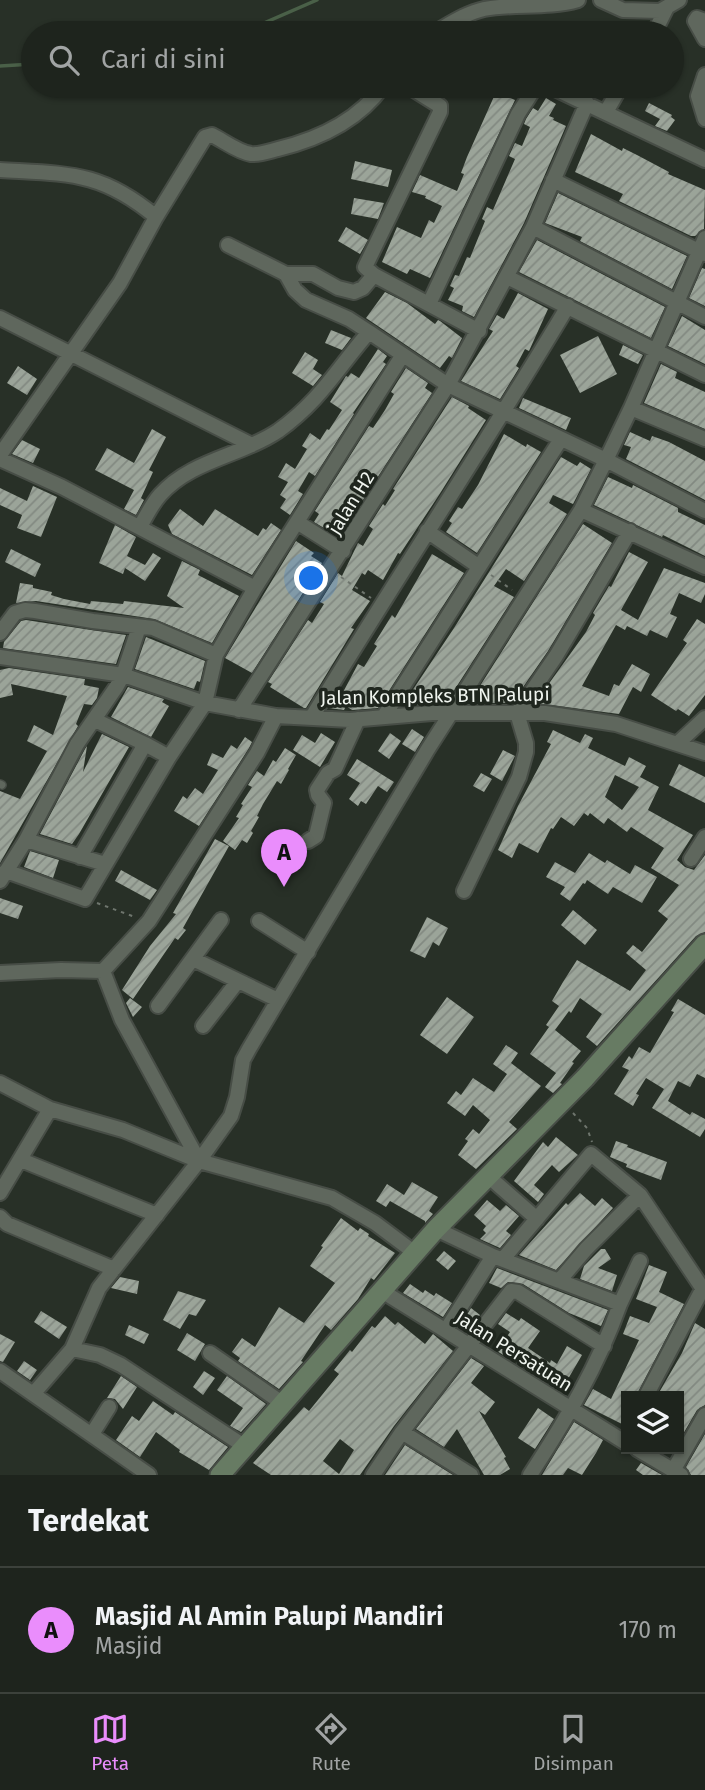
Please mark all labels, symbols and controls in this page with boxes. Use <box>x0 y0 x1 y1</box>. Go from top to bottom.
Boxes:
search box <box>21 21 684 98</box>
icon: search <box>45 41 83 79</box>
text: Cari di sini <box>101 44 226 75</box>
street label: jalan H2 <box>322 467 379 540</box>
your location <box>294 561 328 595</box>
street label: Jalan Kompleks BTN Palupi <box>320 683 550 709</box>
pin: A <box>261 829 307 887</box>
street label: Jalan Persatuan <box>451 1306 577 1396</box>
map controls <box>621 1391 684 1454</box>
button: layers <box>621 1391 684 1454</box>
text: Terdekat <box>28 1503 149 1539</box>
text: Masjid Al Amin Palupi Mandiri <box>95 1601 444 1632</box>
text: A <box>44 1616 58 1644</box>
text: 170 m <box>618 1616 677 1644</box>
text: Masjid <box>95 1632 163 1660</box>
tab: Peta <box>91 1710 129 1775</box>
tab: Rute <box>311 1710 351 1775</box>
tab: Disimpan <box>533 1710 614 1775</box>

